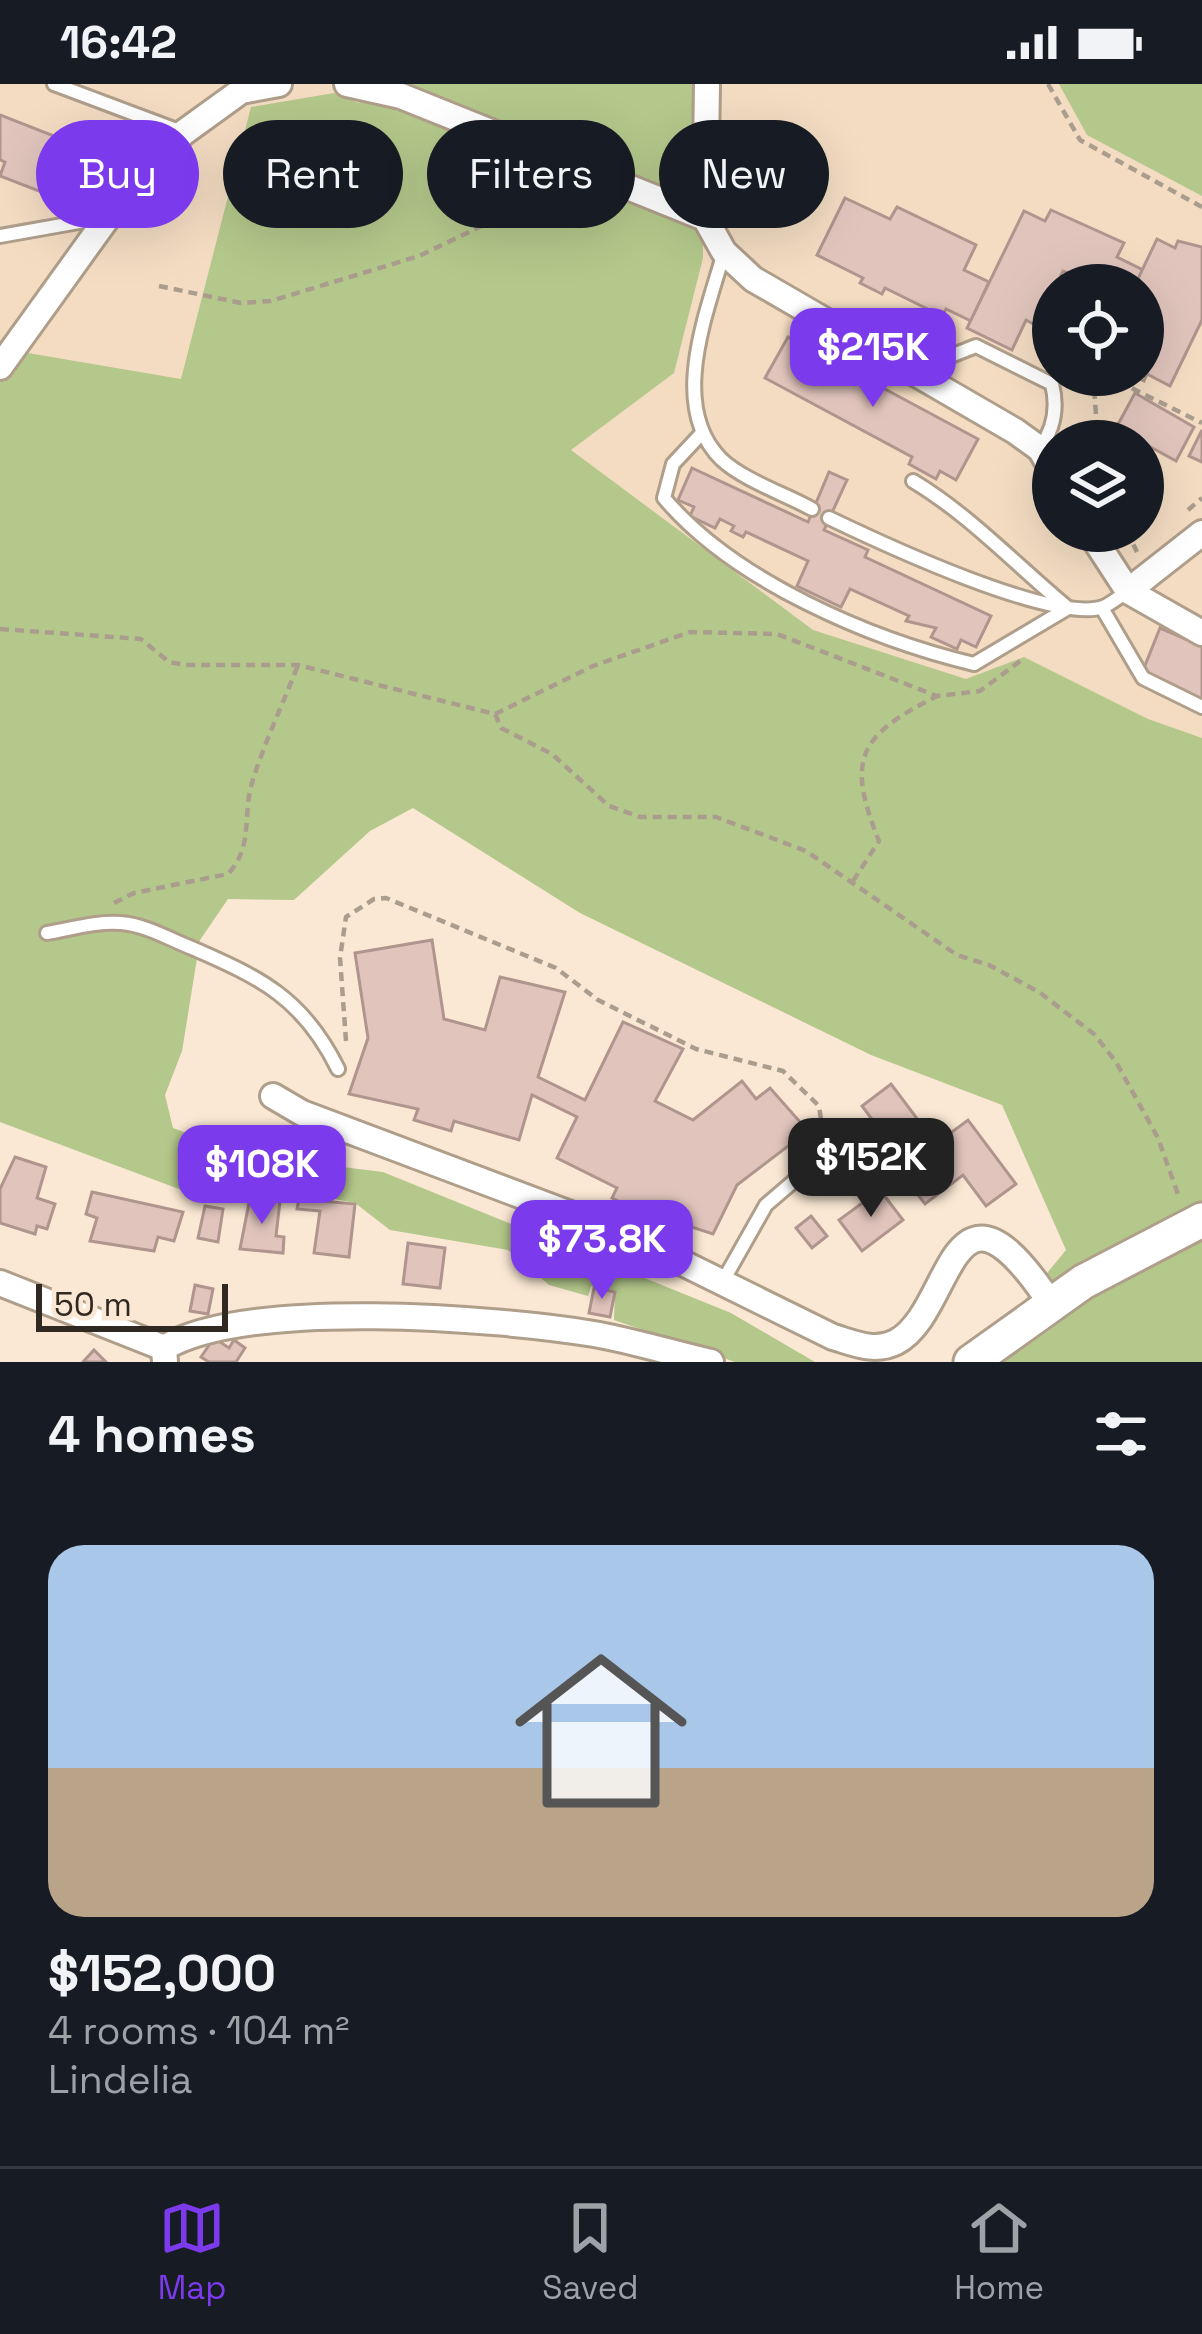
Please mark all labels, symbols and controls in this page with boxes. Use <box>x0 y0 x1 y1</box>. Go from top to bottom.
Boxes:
text: 16:42 <box>60 14 177 71</box>
chip: Buy <box>36 120 199 228</box>
chip: Rent <box>223 120 403 228</box>
chip: Filters <box>427 120 635 228</box>
chip: New <box>659 120 829 228</box>
map controls <box>1032 264 1164 552</box>
button: locate <box>1032 264 1164 396</box>
pin: $215K <box>789 308 957 410</box>
text: $215K <box>817 322 929 371</box>
button: layers <box>1032 420 1164 552</box>
pin: $152K <box>787 1118 955 1220</box>
pin: $108K <box>178 1125 346 1227</box>
text: $152K <box>815 1132 927 1181</box>
text: $108K <box>205 1139 319 1188</box>
pin: $73.8K <box>504 1200 700 1302</box>
text: $73.8K <box>538 1214 666 1263</box>
scale bar <box>36 1278 228 1331</box>
text: 50 m <box>54 1284 132 1326</box>
icon: filters <box>1088 1401 1154 1467</box>
text: 4 homes <box>48 1402 256 1467</box>
icon: home <box>493 1623 709 1839</box>
text: $152,000 <box>48 1941 276 2006</box>
text: 4 rooms · 104 m² <box>48 2006 350 2055</box>
text: Lindelia <box>48 2055 193 2104</box>
tab: Map <box>158 2195 227 2309</box>
tab: Saved <box>542 2195 639 2309</box>
tab: Home <box>954 2195 1044 2309</box>

